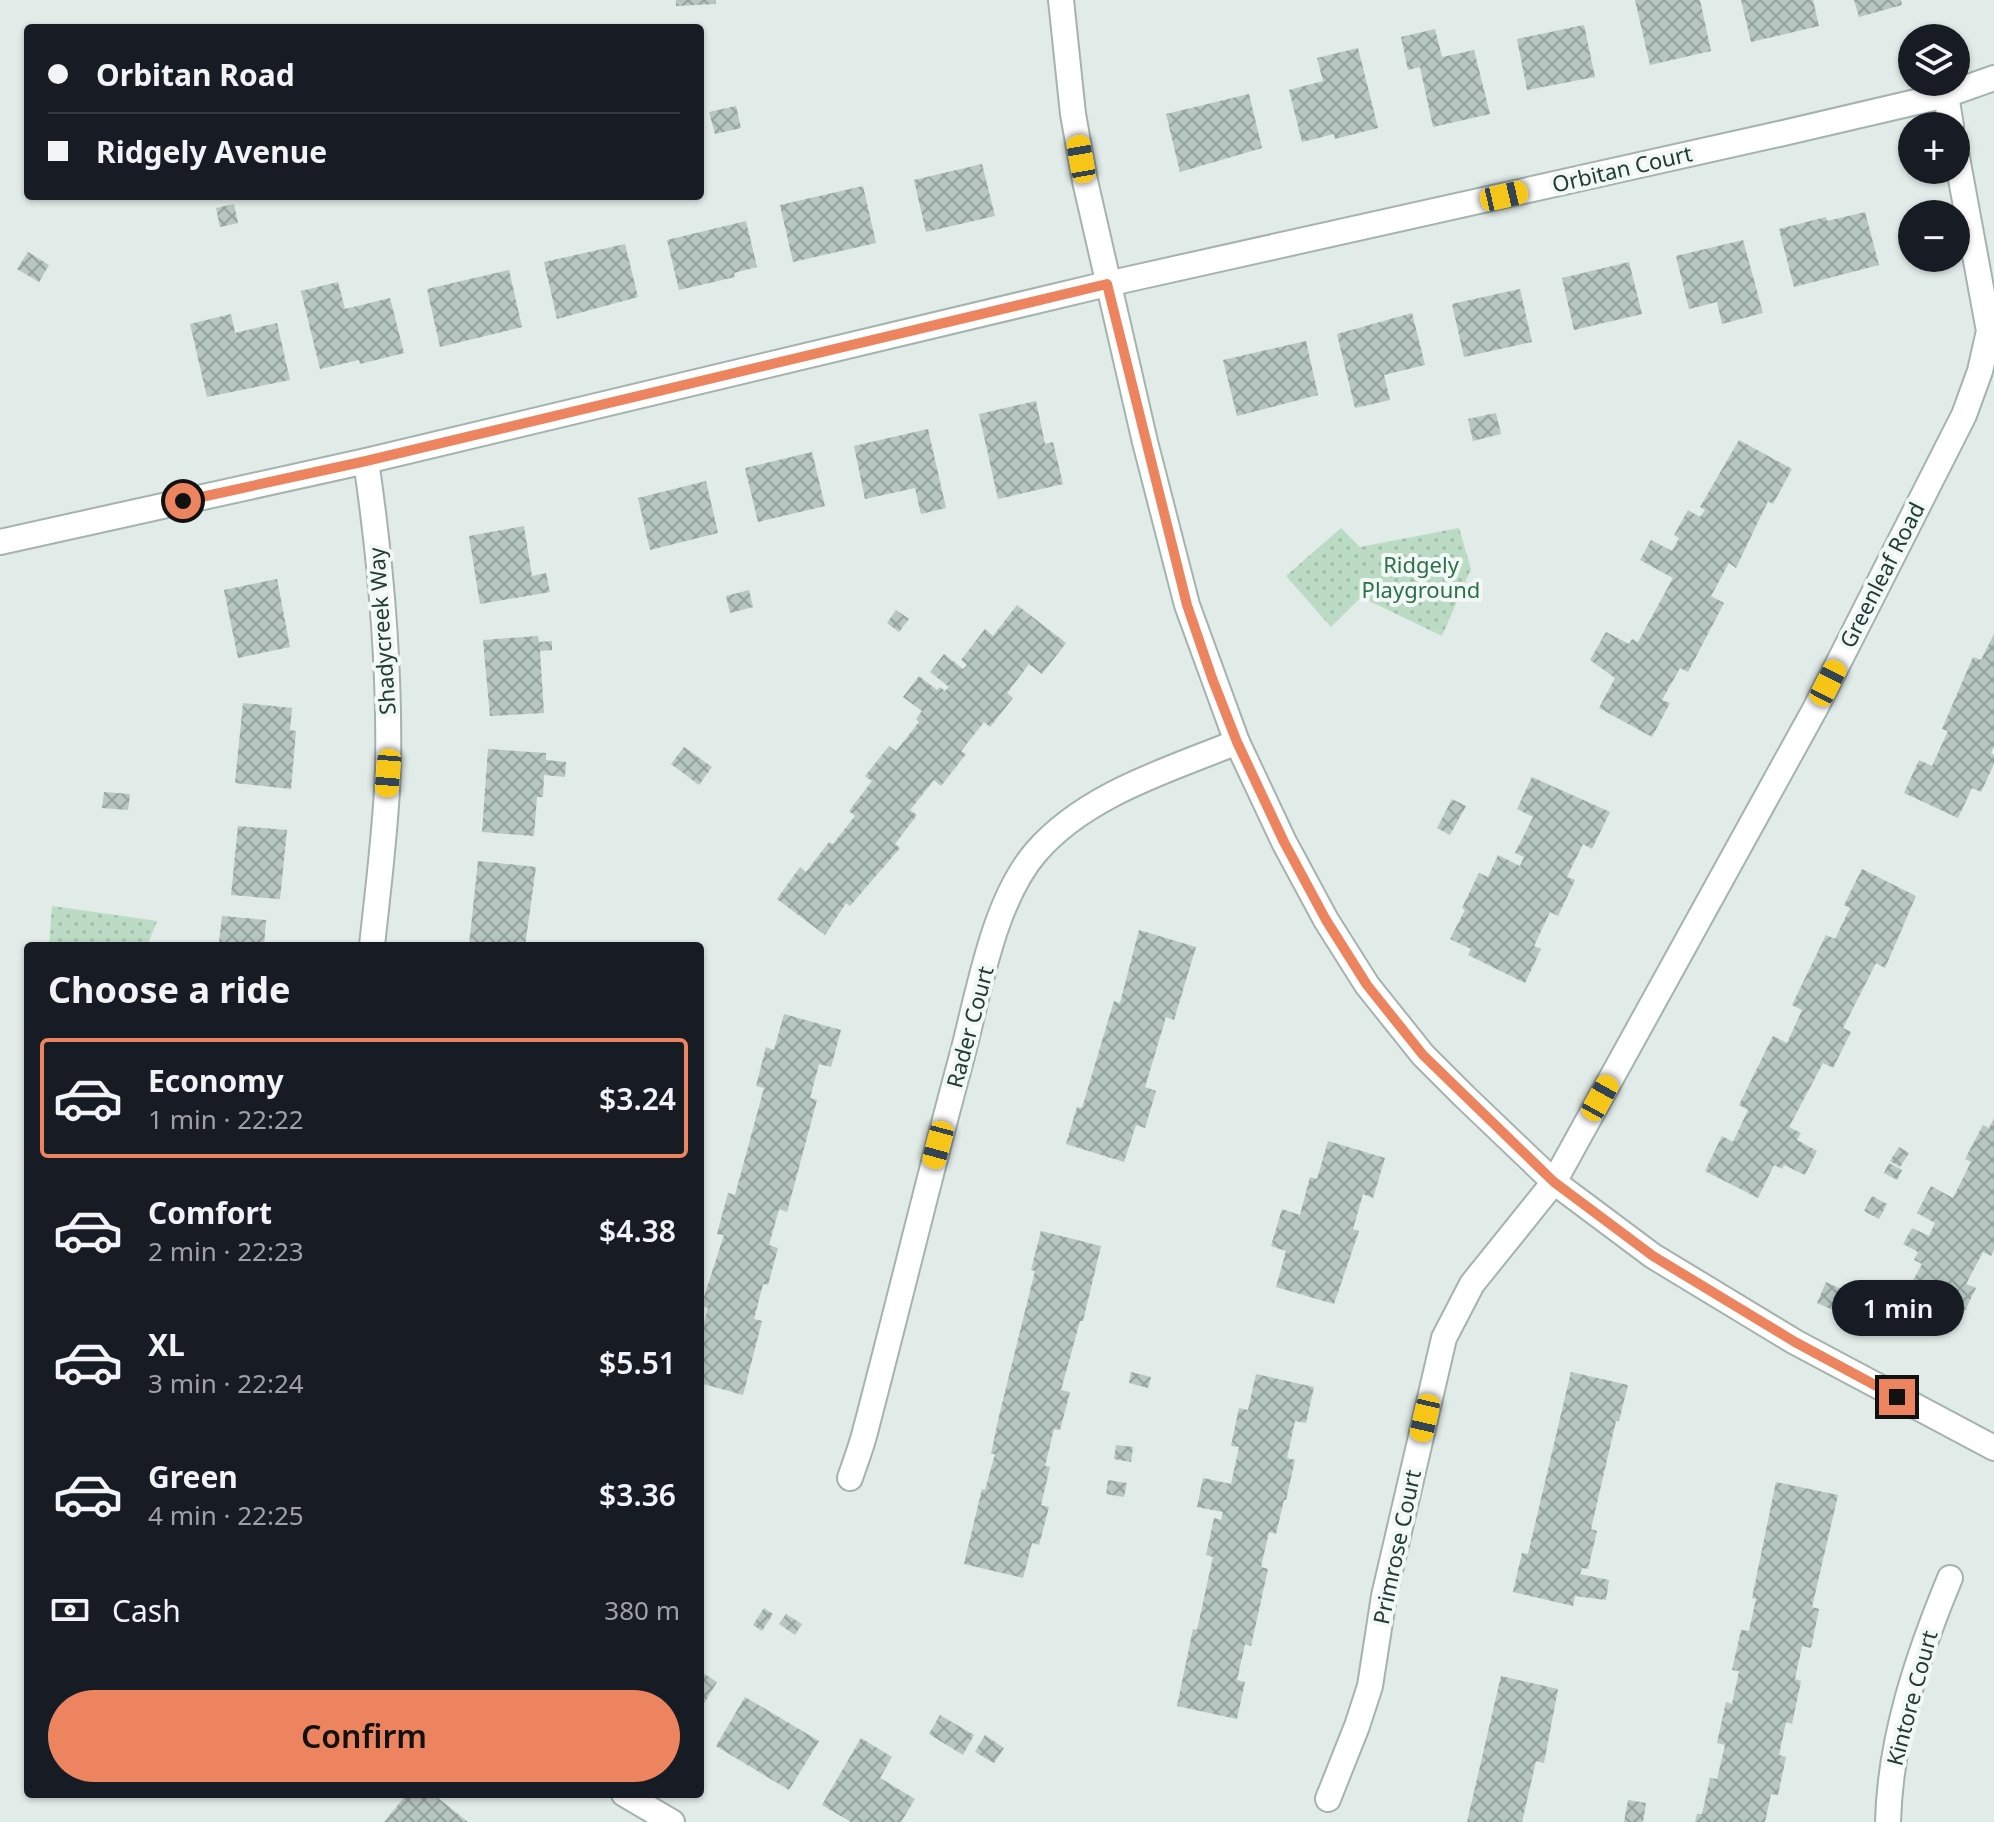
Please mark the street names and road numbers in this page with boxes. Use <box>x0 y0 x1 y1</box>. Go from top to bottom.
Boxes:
street label: Orbitan Court <box>1549 137 1695 199</box>
street label: Greenleaf Road <box>1832 497 1931 652</box>
street label: Shadycreek Way <box>360 546 402 716</box>
street label: Rader Court <box>938 963 1000 1091</box>
street label: Primrose Court <box>1365 1467 1427 1627</box>
street label: Kintore Court <box>1879 1627 1943 1769</box>

